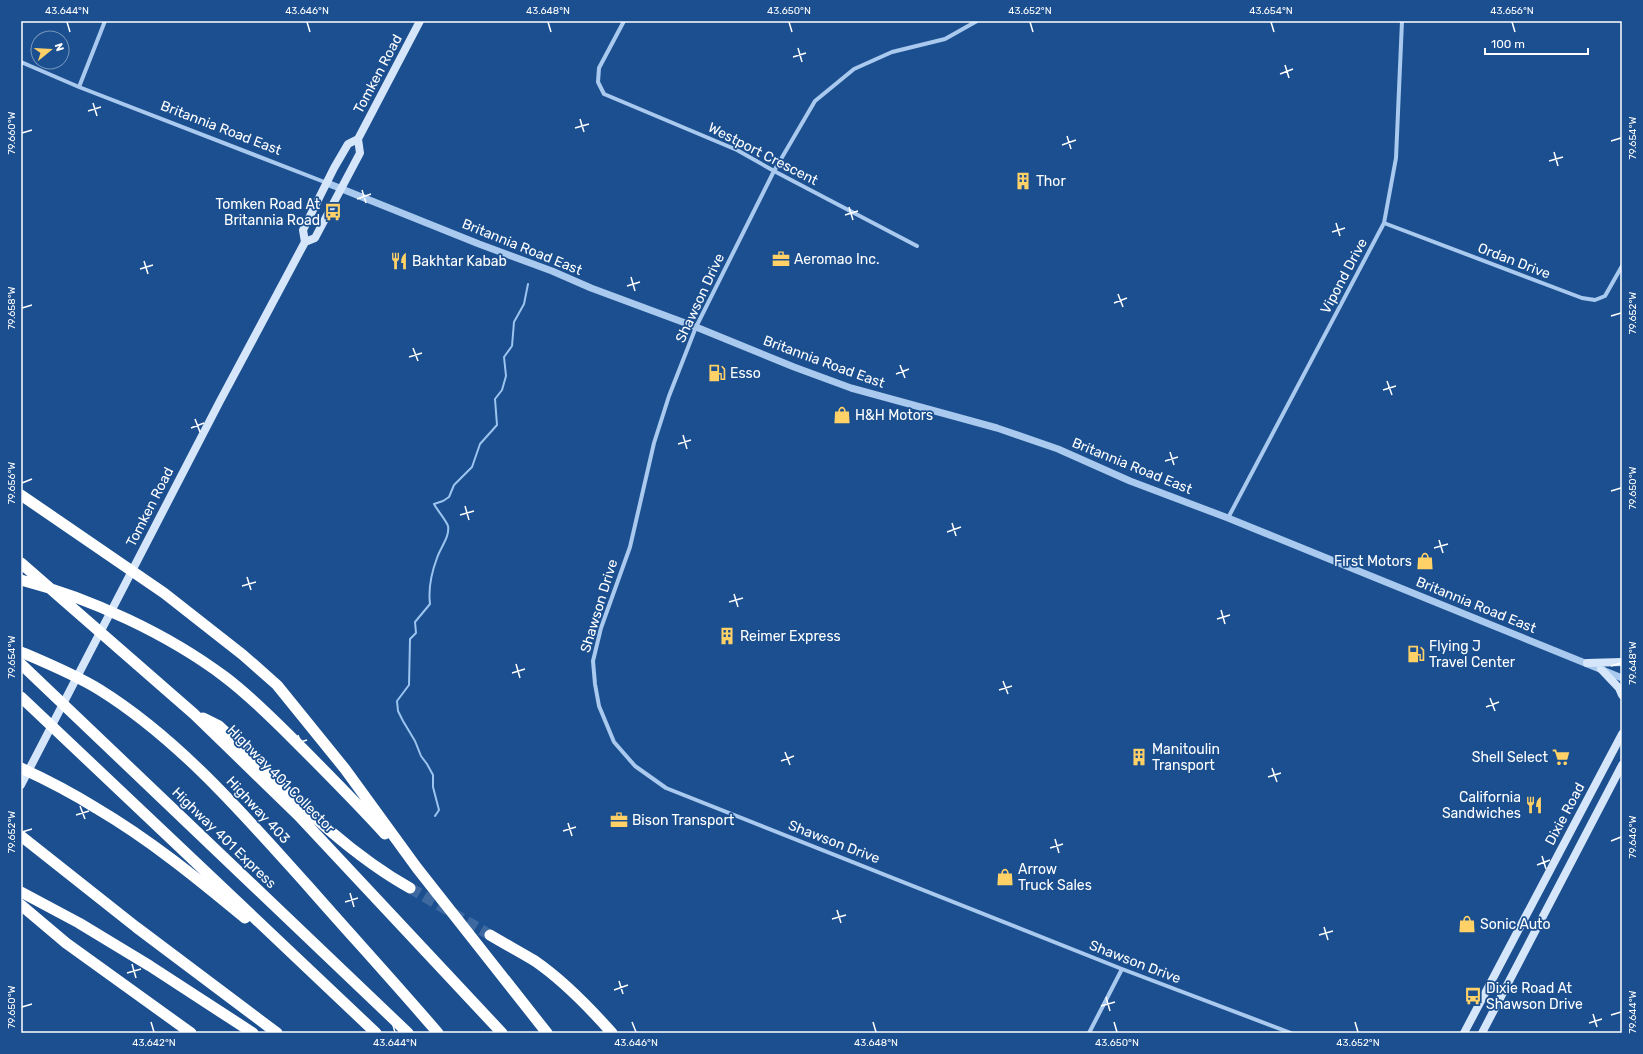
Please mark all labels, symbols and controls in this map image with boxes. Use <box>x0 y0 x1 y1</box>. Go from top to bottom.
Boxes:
text: 43.644°N <box>45 5 89 17</box>
text: 43.646°N <box>285 5 329 17</box>
text: 43.648°N <box>526 5 570 17</box>
text: 43.650°N <box>767 5 811 17</box>
text: 43.652°N <box>1008 5 1052 17</box>
text: 43.654°N <box>1249 5 1293 17</box>
text: 43.656°N <box>1490 5 1534 17</box>
north arrow <box>30 30 70 70</box>
scale bar <box>1485 30 1588 56</box>
street label: Tomken Road <box>350 32 406 116</box>
text: 100 m <box>1491 37 1525 51</box>
text: N <box>52 41 66 53</box>
street label: Britannia Road East <box>158 97 284 159</box>
text: 79.660°W <box>6 111 18 155</box>
text: 79.654°W <box>1627 117 1639 159</box>
street label: Westport Crescent <box>705 119 821 189</box>
building icon: Thor <box>1013 171 1033 191</box>
place label: Thor <box>1036 173 1066 190</box>
place label: Tomken Road At Britannia Road <box>215 196 321 229</box>
bus stop icon: Tomken Road At Britannia Road <box>323 202 343 222</box>
street label: Britannia Road East <box>459 215 585 279</box>
street label: Vipond Drive <box>1317 235 1371 317</box>
street label: Ordan Drive <box>1475 239 1553 283</box>
office icon: Aeromao Inc. <box>771 249 791 269</box>
street label: Shawson Drive <box>672 250 728 345</box>
restaurant icon: Bakhtar Kabab <box>389 251 409 271</box>
place label: Aeromao Inc. <box>794 251 880 268</box>
place label: Bakhtar Kabab <box>412 253 507 270</box>
text: 79.658°W <box>6 286 18 330</box>
text: 79.652°W <box>1627 292 1639 334</box>
street label: Britannia Road East <box>761 332 888 392</box>
fuel station icon: Esso <box>707 363 727 383</box>
place label: Esso <box>730 365 761 382</box>
shop icon: H&H Motors <box>832 405 852 425</box>
place label: H&H Motors <box>855 407 933 424</box>
street label: Britannia Road East <box>1069 434 1195 498</box>
text: 79.656°W <box>6 462 18 504</box>
street label: Tomken Road <box>123 464 177 550</box>
text: 79.650°W <box>1627 466 1639 510</box>
shop icon: First Motors <box>1415 551 1435 571</box>
place label: First Motors <box>1334 553 1412 570</box>
street label: Shawson Drive <box>577 557 621 655</box>
street label: Britannia Road East <box>1413 573 1539 637</box>
building icon: Reimer Express <box>717 626 737 646</box>
place label: Reimer Express <box>740 628 841 645</box>
text: 79.654°W <box>6 636 18 678</box>
place label: Flying J Travel Center <box>1429 638 1516 671</box>
text: 79.648°W <box>1627 641 1639 685</box>
fuel station icon: Flying J Travel Center <box>1406 644 1426 664</box>
street label: Highway 401 Collector <box>224 722 339 837</box>
place label: Manitoulin Transport <box>1152 741 1220 774</box>
building icon: Manitoulin Transport <box>1129 747 1149 767</box>
supermarket icon: Shell Select <box>1551 747 1571 767</box>
place label: Shell Select <box>1472 749 1549 766</box>
street label: Highway 403 <box>223 773 293 847</box>
street label: Dixie Road <box>1541 780 1589 848</box>
street label: Highway 401 Express <box>168 784 280 892</box>
place label: California Sandwiches <box>1442 789 1521 822</box>
restaurant icon: California Sandwiches <box>1524 795 1544 815</box>
office icon: Bison Transport <box>609 810 629 830</box>
text: 79.652°W <box>6 811 18 853</box>
place label: Bison Transport <box>632 812 735 829</box>
text: 79.646°W <box>1627 816 1639 858</box>
street label: Shawson Drive <box>786 817 882 867</box>
place label: Arrow Truck Sales <box>1018 861 1092 894</box>
shop icon: Arrow Truck Sales <box>995 867 1015 887</box>
shop icon: Sonic Auto <box>1457 914 1477 934</box>
place label: Sonic Auto <box>1480 916 1551 933</box>
street label: Shawson Drive <box>1087 937 1183 987</box>
place label: Dixie Road At Shawson Drive <box>1486 980 1583 1013</box>
text: 79.650°W <box>6 985 18 1029</box>
bus stop icon: Dixie Road At Shawson Drive <box>1463 986 1483 1006</box>
text: 79.644°W <box>1627 990 1639 1034</box>
text: 43.642°N <box>132 1037 176 1049</box>
text: 43.644°N <box>373 1037 417 1049</box>
text: 43.646°N <box>614 1037 658 1049</box>
text: 43.648°N <box>854 1037 898 1049</box>
text: 43.650°N <box>1095 1037 1139 1049</box>
text: 43.652°N <box>1336 1037 1380 1049</box>

